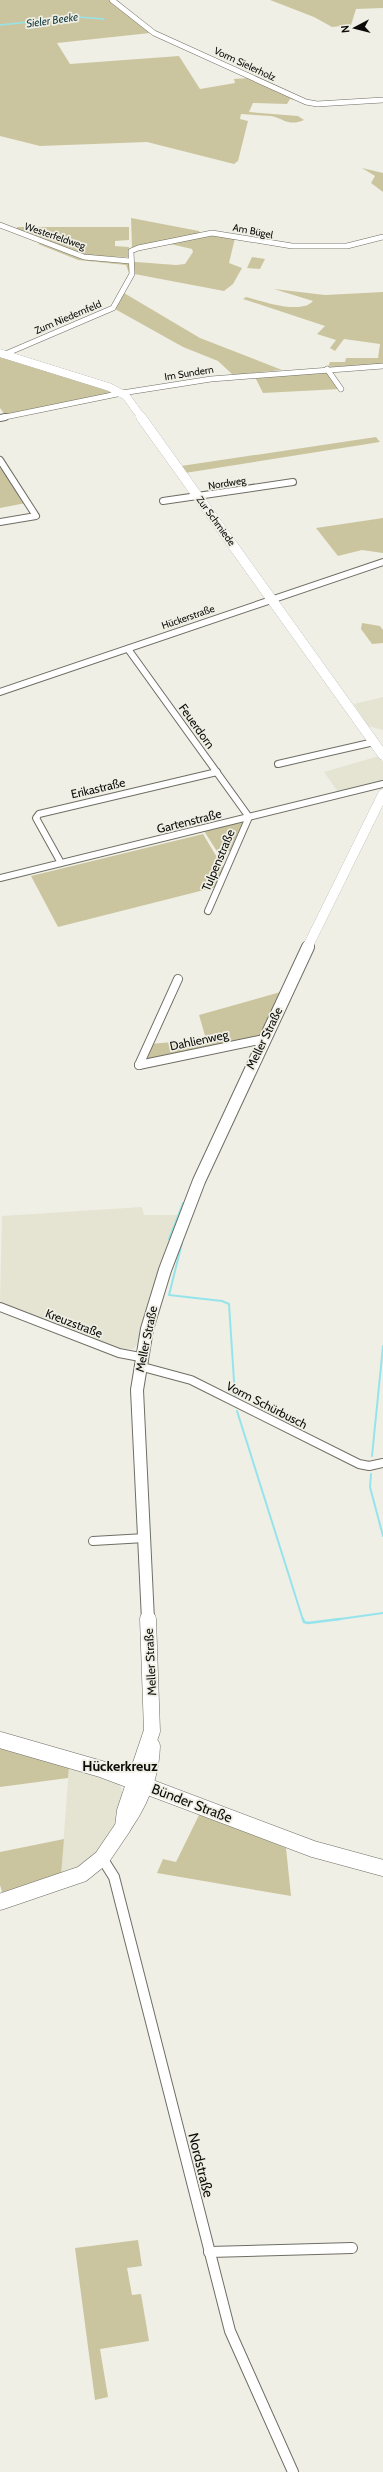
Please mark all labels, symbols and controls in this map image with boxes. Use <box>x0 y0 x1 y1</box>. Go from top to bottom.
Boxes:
north arrow <box>335 8 375 48</box>
water label: Sieler Beeke <box>25 9 79 31</box>
text: N <box>338 25 352 34</box>
street label: Vorm Sielerholz <box>212 44 278 84</box>
street label: Westerfeldweg <box>23 220 88 253</box>
street label: Am Bügel <box>232 221 275 241</box>
street label: Zum Niedernfeld <box>33 297 103 337</box>
street label: Im Sundern <box>164 363 215 383</box>
street label: Nordweg <box>207 473 248 492</box>
street label: Zur Schmiede <box>194 494 238 548</box>
street label: Hückerstraße <box>160 602 216 632</box>
street label: Feuerdorn <box>176 701 218 752</box>
street label: Erikastraße <box>69 774 127 802</box>
street label: Gartenstraße <box>155 806 223 836</box>
street label: Tulpenstraße <box>198 827 238 893</box>
street label: Meller Straße <box>242 1004 286 1072</box>
street label: Dahlienweg <box>168 1026 231 1054</box>
street label: Kreuzstraße <box>43 1305 105 1341</box>
street label: Meller Straße <box>132 1305 160 1373</box>
street label: Vorm Schürbusch <box>224 1378 310 1432</box>
street label: Meller Straße <box>141 1628 159 1696</box>
district label: Hückerkreuz <box>82 1757 158 1775</box>
street label: Bünder Straße <box>149 1779 235 1827</box>
street label: Nordstraße <box>184 2131 218 2199</box>

